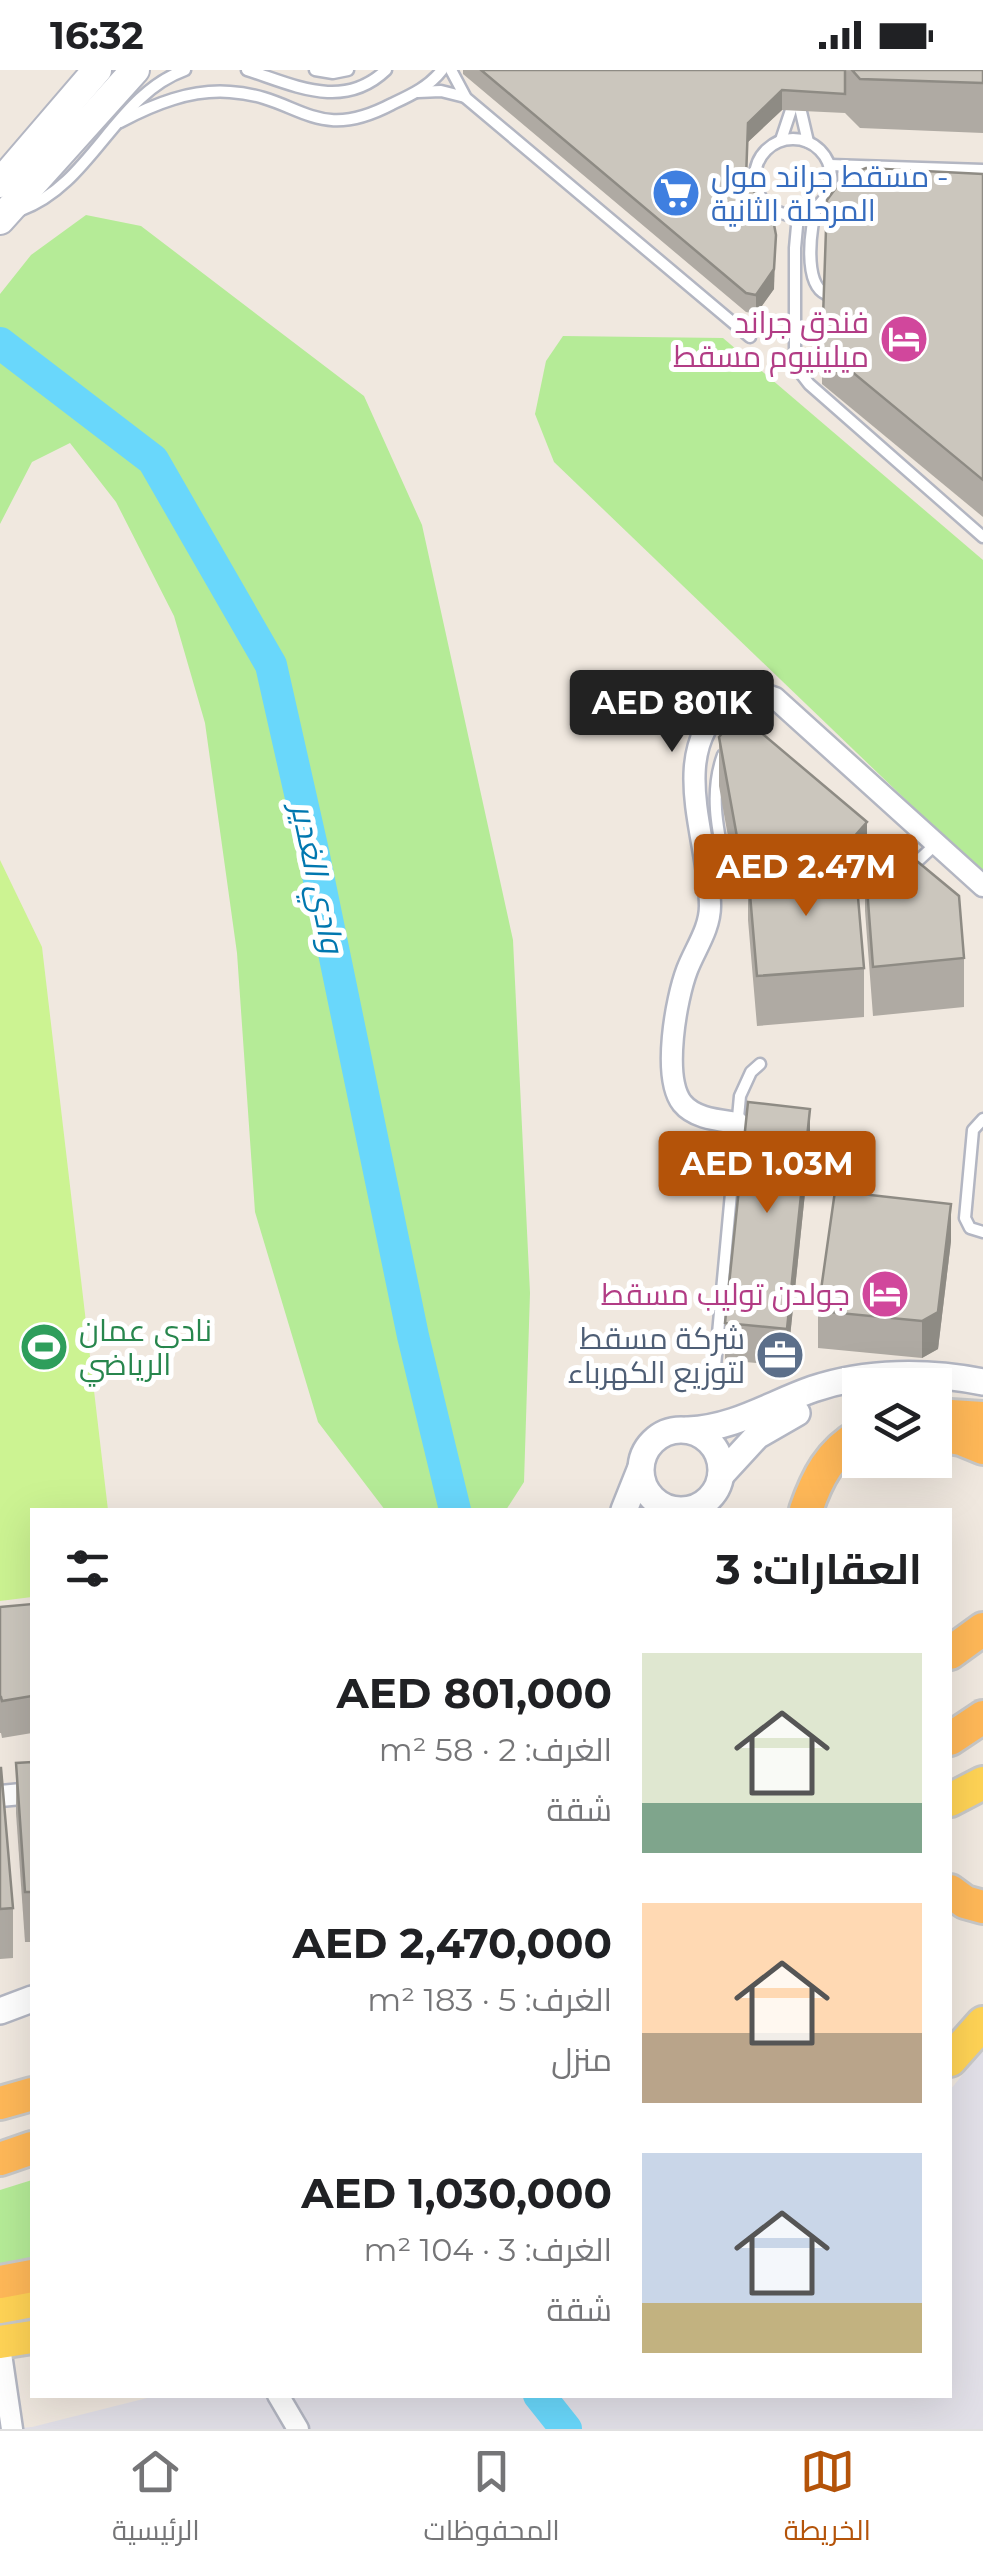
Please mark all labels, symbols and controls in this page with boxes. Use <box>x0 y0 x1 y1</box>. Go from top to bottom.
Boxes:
text: 16:32 <box>50 12 144 59</box>
place label: مسقط جراند مول - المرحلة الثانية <box>711 158 949 229</box>
supermarket icon: مسقط جراند مول - المرحلة الثانية <box>650 167 702 219</box>
place label: فندق جراند ميلينيوم مسقط <box>673 304 869 377</box>
hotel icon: فندق جراند ميلينيوم مسقط <box>878 313 930 365</box>
pin: AED 801K <box>569 670 775 755</box>
text: AED 801K <box>592 683 752 722</box>
water label: وادي الغدير <box>276 796 353 960</box>
pin: AED 2.47M <box>692 834 920 919</box>
text: AED 2.47M <box>716 847 896 886</box>
pin: AED 1.03M <box>653 1131 881 1216</box>
text: AED 1.03M <box>681 1144 853 1183</box>
hotel icon: جولدن توليب مسقط <box>859 1268 911 1320</box>
place label: جولدن توليب مسقط <box>601 1276 850 1313</box>
place label: نادي عمان الرياضي <box>79 1312 212 1387</box>
place label: شركة مسقط لتوزيع الكهرباء <box>567 1320 745 1393</box>
sports icon: نادي عمان الرياضي <box>18 1321 70 1373</box>
office icon: شركة مسقط لتوزيع الكهرباء <box>754 1329 806 1381</box>
map controls <box>842 1368 952 1478</box>
button: layers <box>842 1368 952 1478</box>
icon: filters <box>60 1541 115 1596</box>
text: العقارات: 3 <box>716 1543 922 1595</box>
text: AED 801,000 <box>337 1667 612 1719</box>
icon: home <box>722 1693 842 1813</box>
text: الغرف: 2 · 58 m² <box>379 1730 612 1769</box>
text: شقة <box>547 1790 612 1829</box>
text: AED 2,470,000 <box>293 1917 612 1969</box>
icon: home <box>722 1943 842 2063</box>
text: الغرف: 5 · 183 m² <box>367 1980 612 2019</box>
text: منزل <box>551 2040 612 2079</box>
text: AED 1,030,000 <box>301 2167 612 2219</box>
icon: home <box>722 2193 842 2313</box>
text: الغرف: 3 · 104 m² <box>364 2230 612 2269</box>
text: شقة <box>547 2290 612 2329</box>
tab: الرئيسية <box>112 2444 200 2556</box>
tab: المحفوظات <box>424 2444 560 2556</box>
tab: الخريطة <box>784 2444 871 2556</box>

